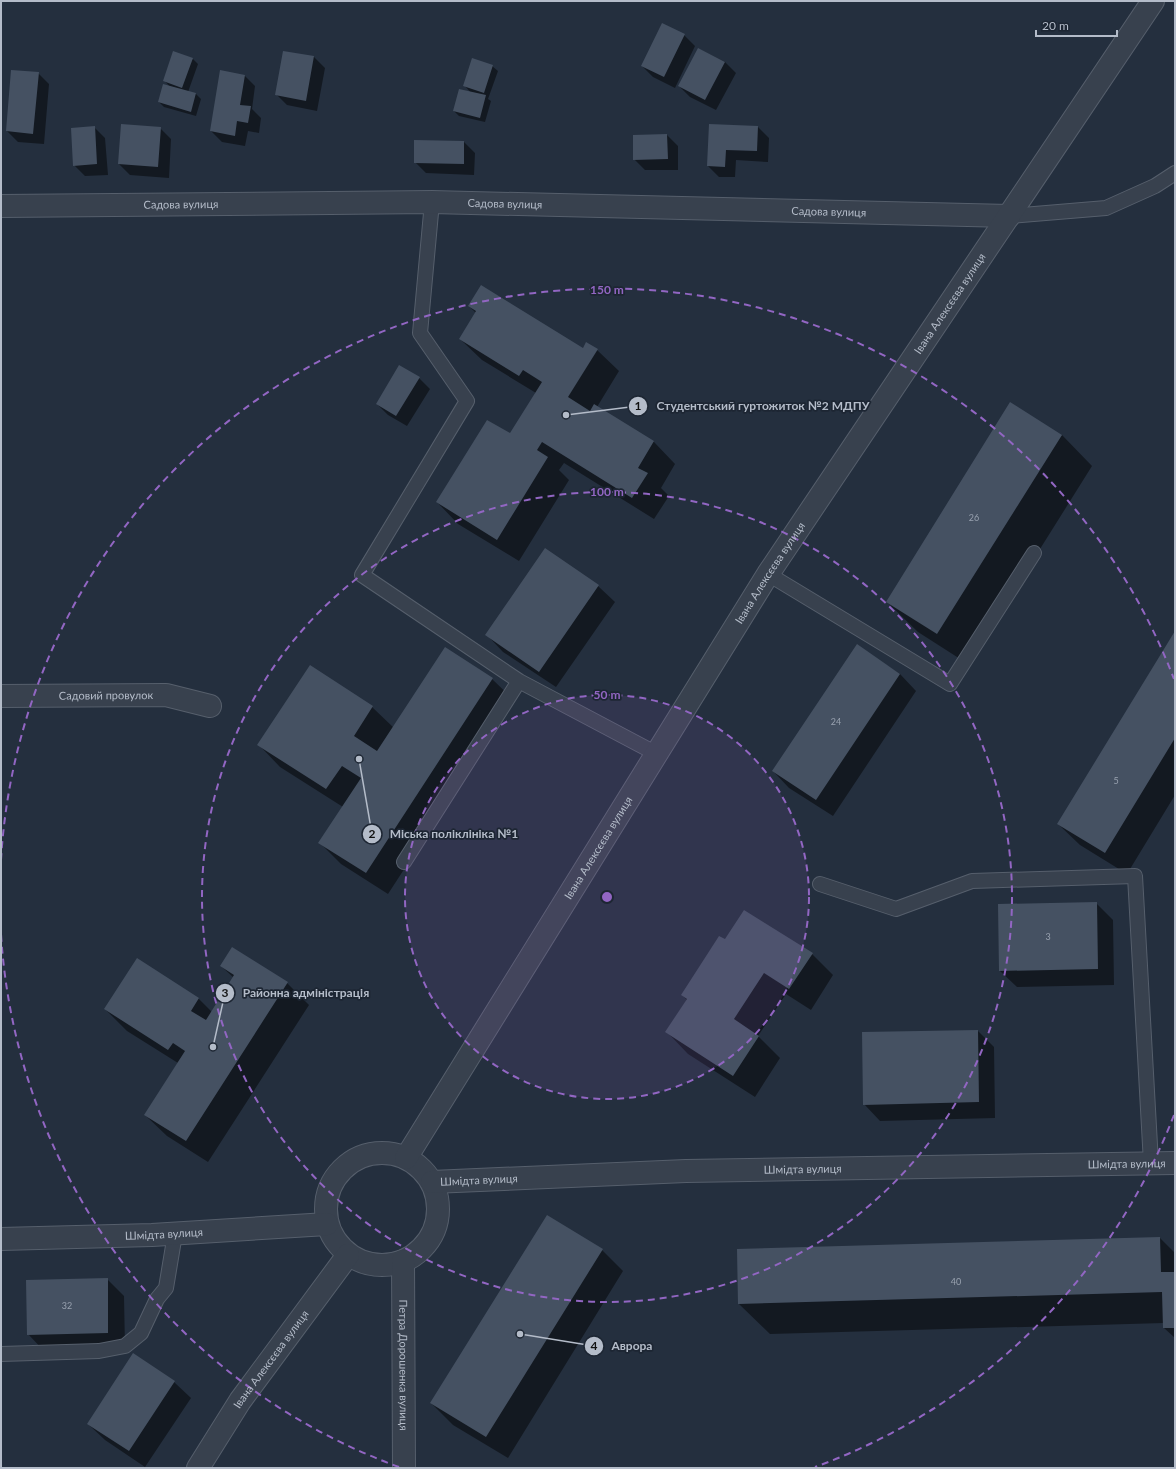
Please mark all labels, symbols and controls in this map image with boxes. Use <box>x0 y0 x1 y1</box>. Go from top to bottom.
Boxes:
scale bar <box>1036 12 1117 38</box>
text: 20 m <box>1042 18 1069 33</box>
street label: Садова вулиця <box>467 196 543 211</box>
street label: Садова вулиця <box>143 197 219 211</box>
street label: Садова вулиця <box>791 204 866 219</box>
street label: Івана Алексєєва вулиця <box>911 250 988 356</box>
text: 150 m <box>590 282 624 297</box>
callout: Студентський гуртожиток №2 МДПУ <box>628 394 877 418</box>
text: 1 <box>635 398 642 413</box>
text: Студентський гуртожиток №2 МДПУ <box>657 398 870 413</box>
text: 100 m <box>590 484 624 499</box>
house number: 26 <box>969 512 979 523</box>
street label: Івана Алексєєва вулиця <box>732 519 807 626</box>
text: 50 m <box>594 687 620 702</box>
street label: Садовий провулок <box>59 688 153 702</box>
house number: 24 <box>831 716 841 727</box>
house number: 5 <box>1113 775 1119 786</box>
street label: Івана Алексєєва вулиця <box>561 794 635 901</box>
callout: Міська поліклініка №1 <box>362 822 526 846</box>
text: 2 <box>369 826 376 841</box>
text: Міська поліклініка №1 <box>390 826 518 841</box>
centre of rings <box>600 890 614 904</box>
house number: 3 <box>1045 931 1051 942</box>
callout: Районна адміністрація <box>215 981 377 1005</box>
text: 3 <box>222 985 229 1000</box>
text: Районна адміністрація <box>243 985 369 1000</box>
street label: Шмідта вулиця <box>1088 1156 1166 1170</box>
street label: Шмідта вулиця <box>764 1161 842 1176</box>
street label: Шмідта вулиця <box>440 1171 518 1188</box>
street label: Шмідта вулиця <box>125 1225 203 1242</box>
house number: 40 <box>951 1276 961 1287</box>
street label: Петра Дорошенка вулиця <box>397 1299 411 1431</box>
house number: 32 <box>62 1300 72 1311</box>
street label: Івана Алексєєва вулиця <box>230 1307 311 1410</box>
callout: Аврора <box>584 1334 661 1358</box>
text: 4 <box>591 1338 598 1353</box>
text: Аврора <box>611 1338 652 1353</box>

